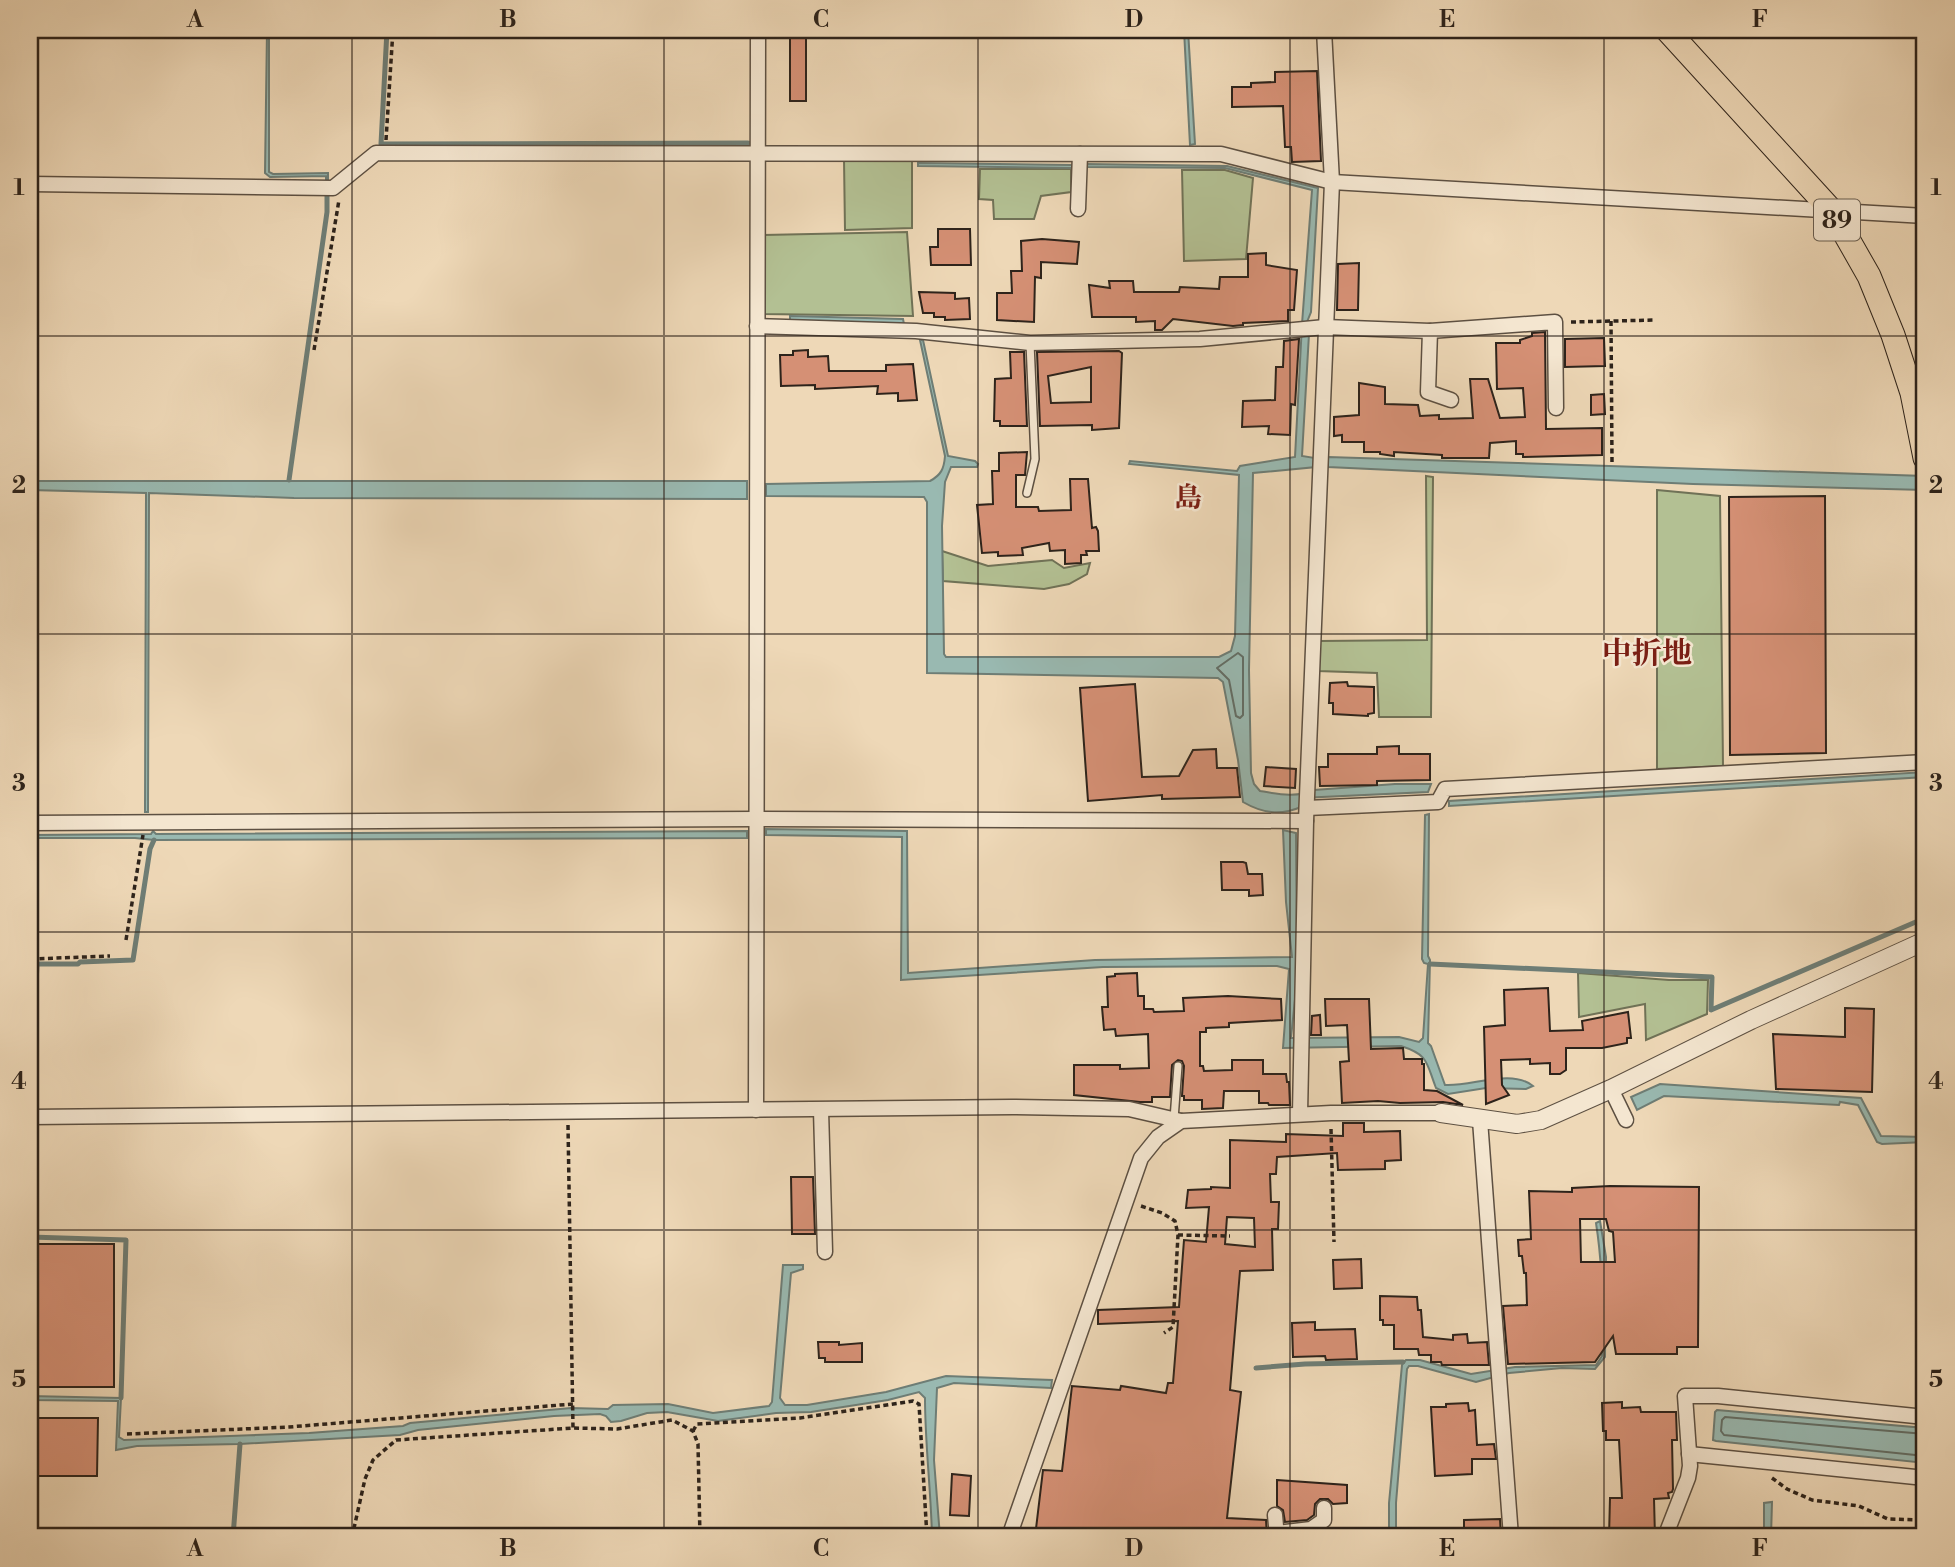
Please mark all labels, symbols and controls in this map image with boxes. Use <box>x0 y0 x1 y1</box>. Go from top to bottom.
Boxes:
text: A <box>186 6 204 34</box>
text: B <box>499 6 517 34</box>
text: C <box>813 6 829 34</box>
text: D <box>1125 6 1143 34</box>
text: E <box>1439 6 1455 34</box>
text: F <box>1752 6 1768 34</box>
text: 1 <box>13 174 25 202</box>
text: 1 <box>1930 174 1942 202</box>
road number: 89 <box>1814 200 1860 240</box>
text: 2 <box>12 472 26 500</box>
text: 2 <box>1929 472 1943 500</box>
district label: 島 <box>1174 481 1202 516</box>
district label: 中折地 <box>1602 635 1692 673</box>
text: 3 <box>12 770 26 798</box>
text: 3 <box>1929 770 1943 798</box>
text: 4 <box>11 1068 27 1096</box>
text: 4 <box>1928 1068 1944 1096</box>
text: 5 <box>12 1366 26 1394</box>
text: 5 <box>1929 1366 1943 1394</box>
text: A <box>186 1535 204 1563</box>
text: B <box>499 1535 517 1563</box>
text: C <box>813 1535 829 1563</box>
text: D <box>1125 1535 1143 1563</box>
text: E <box>1439 1535 1455 1563</box>
text: F <box>1752 1535 1768 1563</box>

